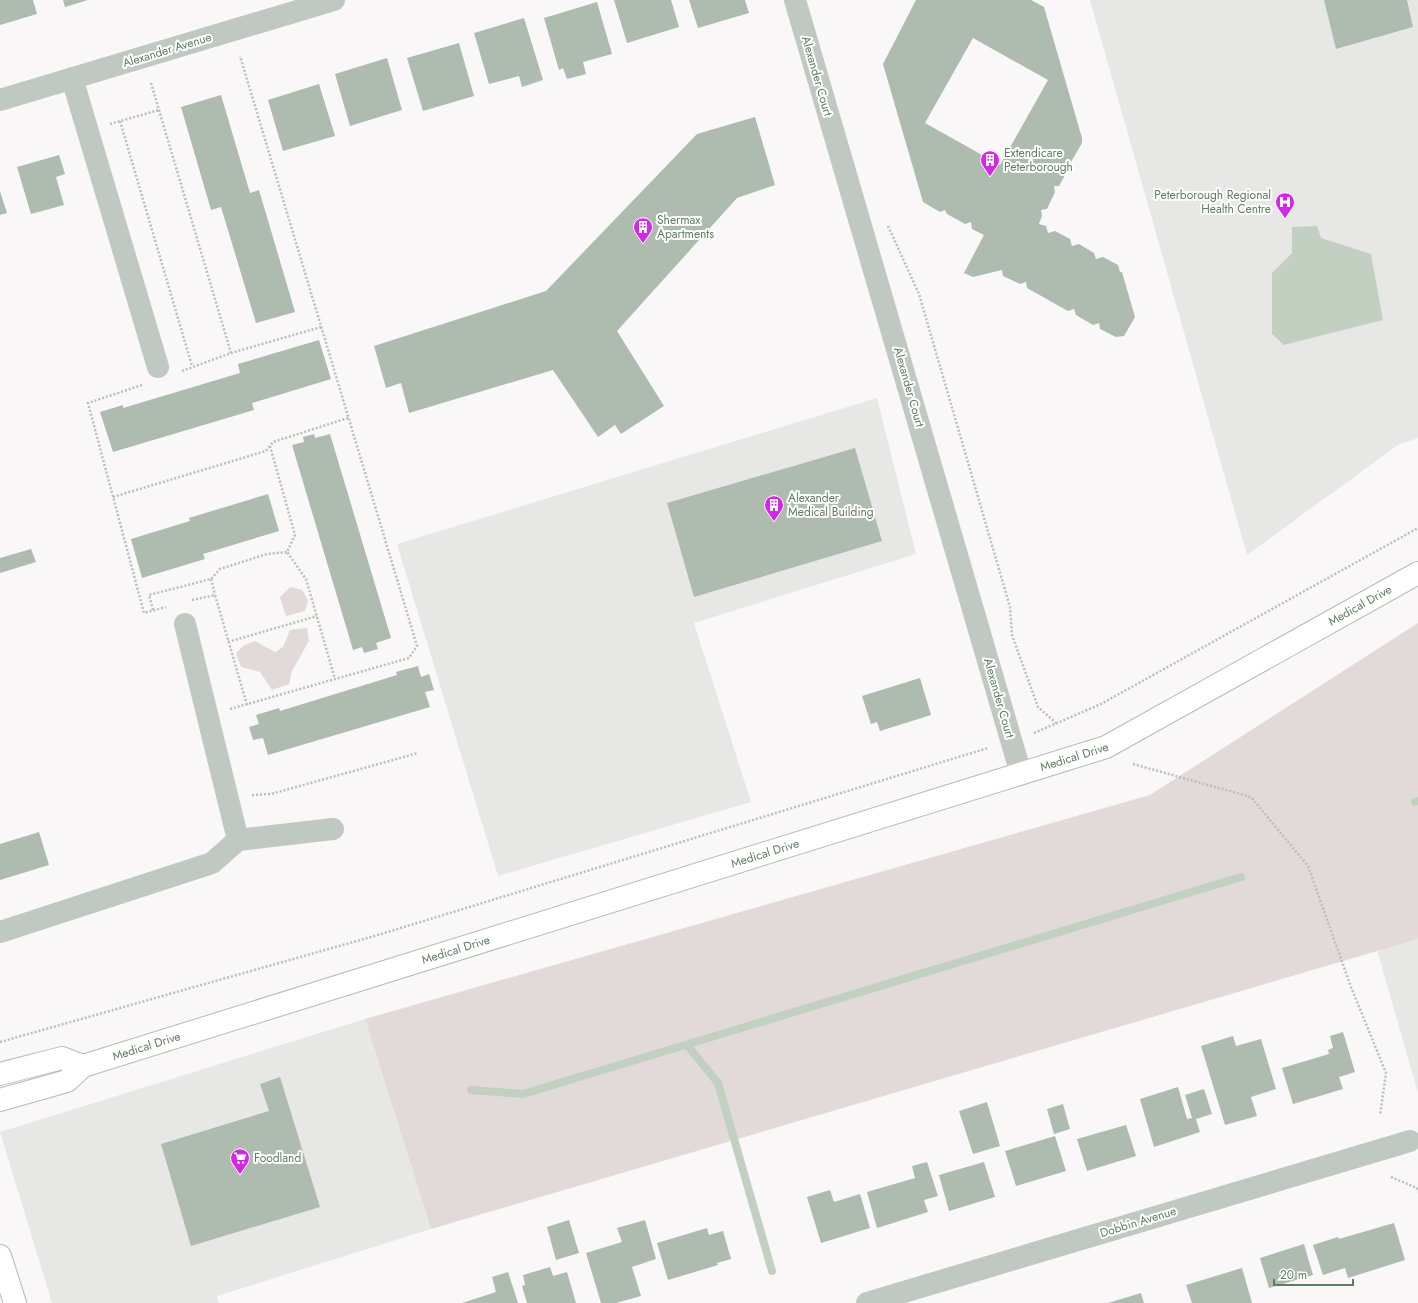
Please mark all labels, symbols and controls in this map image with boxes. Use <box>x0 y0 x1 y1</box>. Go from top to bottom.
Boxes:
street label: Alexander Avenue <box>120 28 214 72</box>
street label: Alexander Court <box>797 34 837 118</box>
place label: Extendicare Peterborough <box>1004 144 1073 176</box>
building icon: Extendicare Peterborough <box>979 149 1001 177</box>
place label: Peterborough Regional Health Centre <box>1154 186 1271 218</box>
hospital icon: Peterborough Regional Health Centre <box>1274 191 1296 219</box>
place label: Shermax Apartments <box>657 211 714 243</box>
building icon: Shermax Apartments <box>632 216 654 244</box>
street label: Alexander Court <box>889 345 929 429</box>
place label: Alexander Medical Building <box>788 489 874 521</box>
building icon: Alexander Medical Building <box>763 494 785 522</box>
street label: Medical Drive <box>1325 580 1395 630</box>
street label: Alexander Court <box>979 656 1019 740</box>
street label: Medical Drive <box>1038 738 1111 776</box>
street label: Medical Drive <box>729 834 801 872</box>
street label: Medical Drive <box>419 931 492 969</box>
street label: Medical Drive <box>110 1027 183 1065</box>
supermarket icon: Foodland <box>229 1147 251 1175</box>
place label: Foodland <box>254 1149 301 1167</box>
street label: Dobbin Avenue <box>1098 1202 1178 1242</box>
scale bar <box>1274 1261 1353 1287</box>
text: 20 m <box>1280 1266 1307 1284</box>

